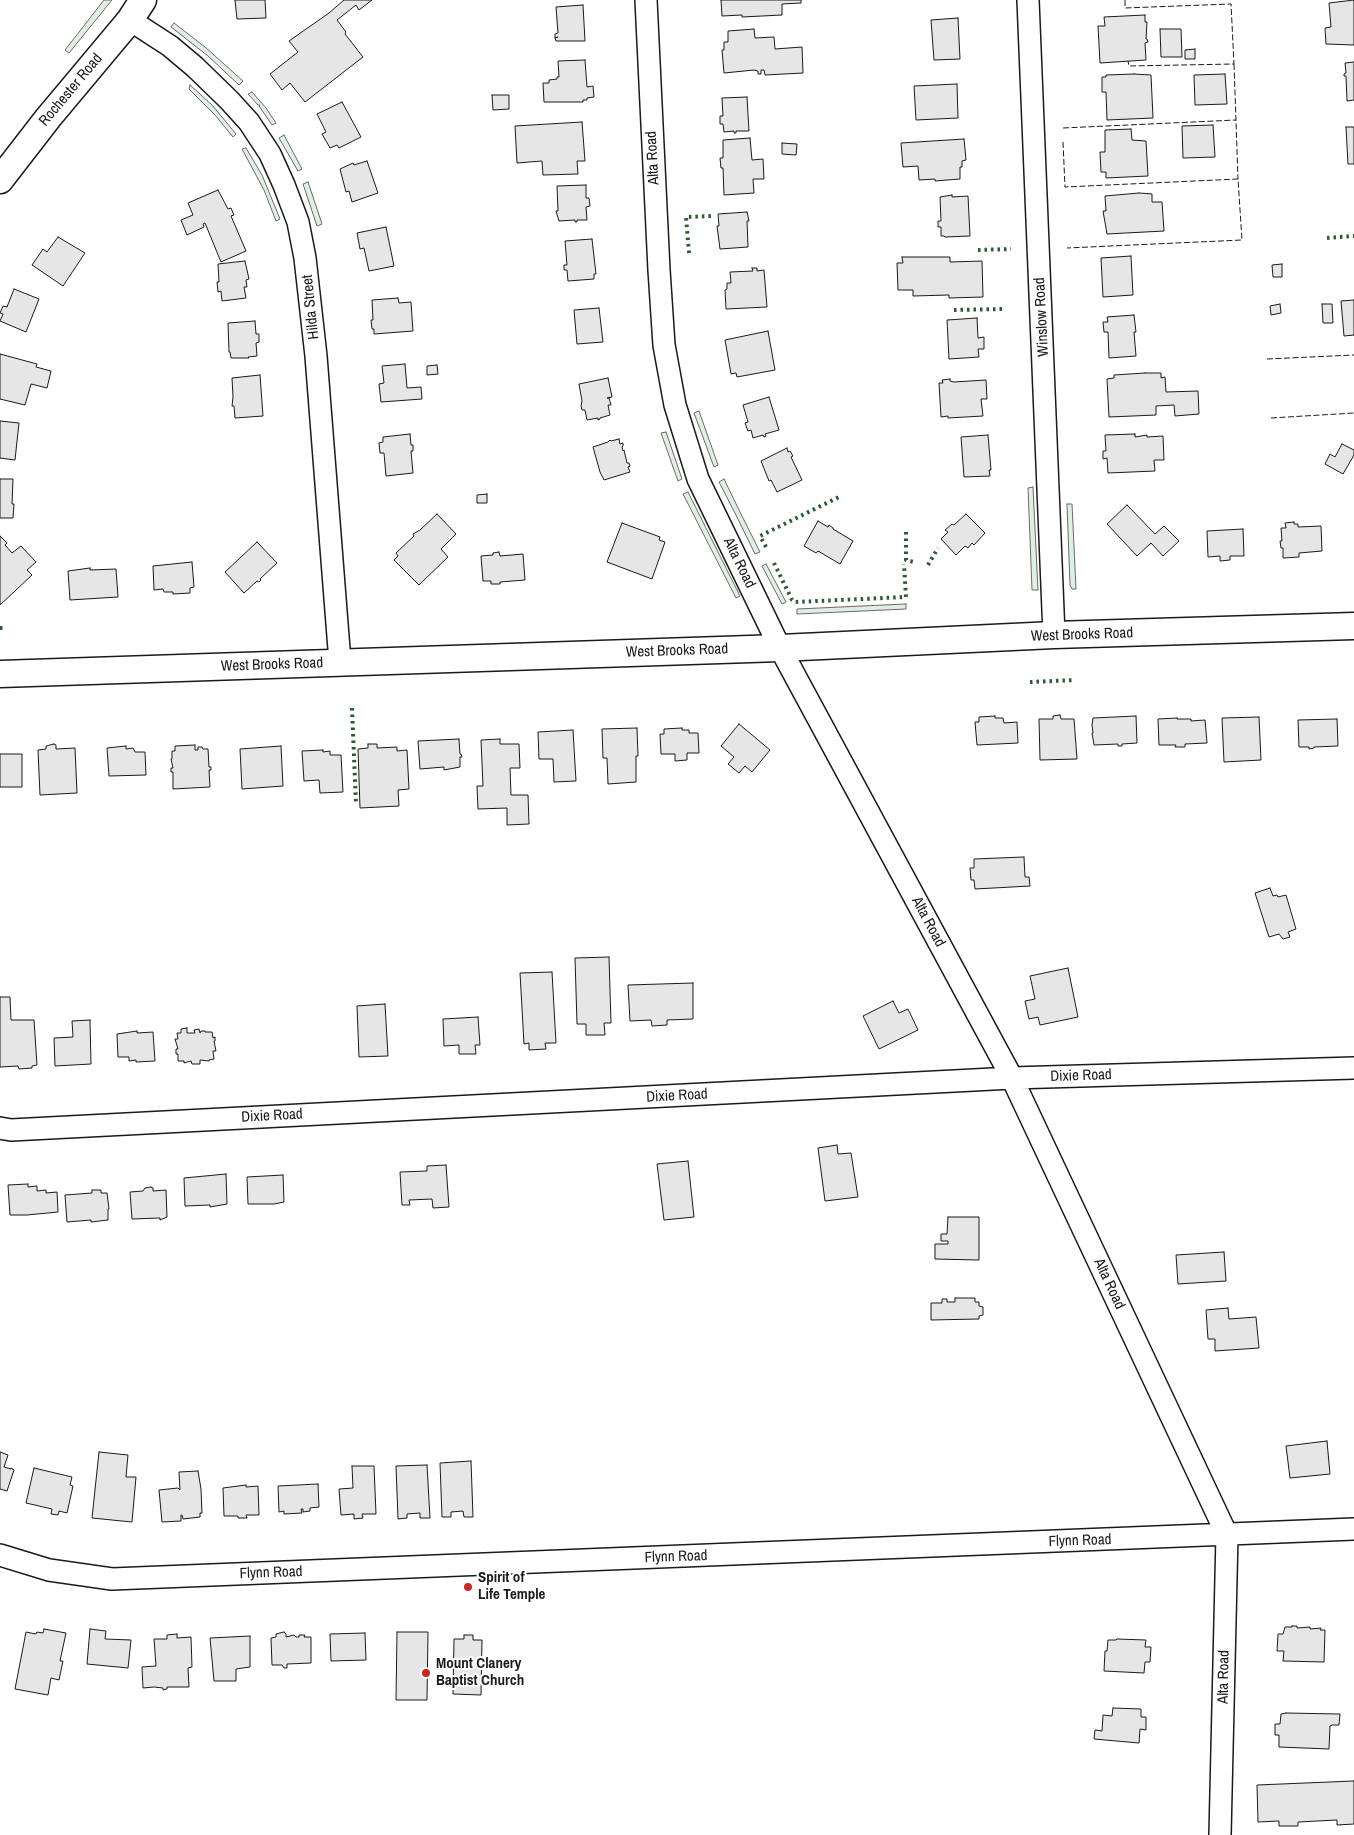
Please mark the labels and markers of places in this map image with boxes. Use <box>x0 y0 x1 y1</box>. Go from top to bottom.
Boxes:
place label: Spirit of Life Temple <box>478 1569 545 1604</box>
marker: Spirit of Life Temple <box>462 1581 474 1593</box>
place label: Mount Clanery Baptist Church <box>436 1655 524 1690</box>
marker: Mount Clanery Baptist Church <box>420 1667 432 1679</box>

